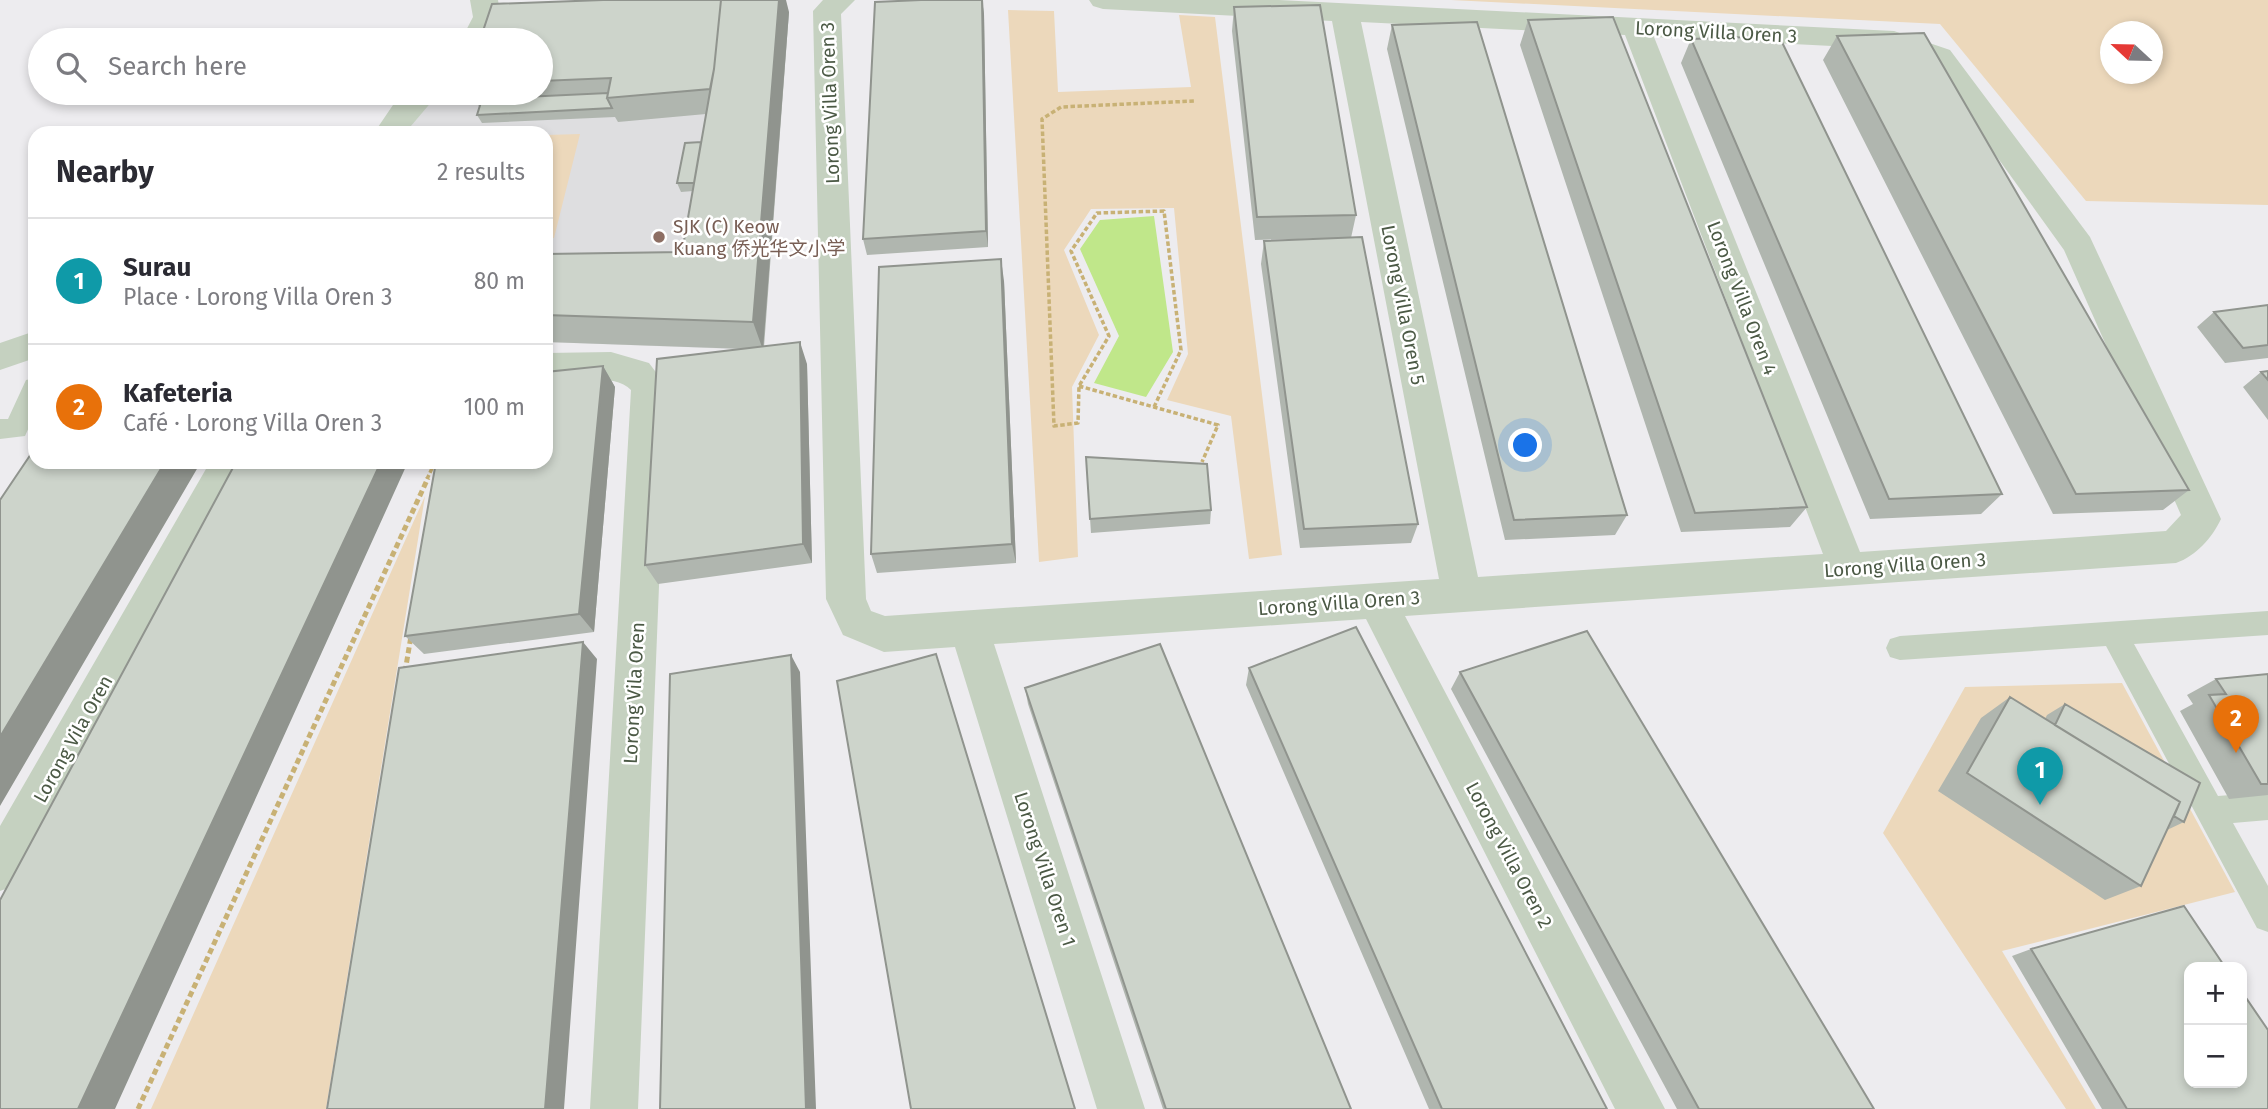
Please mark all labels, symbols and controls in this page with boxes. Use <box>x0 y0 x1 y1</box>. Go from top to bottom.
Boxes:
street label: Lorong Villa Oren 3 <box>1634 16 1798 48</box>
north arrow <box>2100 21 2163 84</box>
street label: Lorong Villa Oren 3 <box>816 22 844 184</box>
search box <box>28 28 553 105</box>
icon: search <box>52 48 90 86</box>
text: Search here <box>108 51 247 82</box>
text: Nearby <box>56 154 154 190</box>
text: 2 results <box>437 158 525 186</box>
place label: SJK (C) Keow Kuang 侨光华文小学 <box>673 215 845 260</box>
street label: Lorong Villa Oren 4 <box>1702 218 1782 378</box>
street label: Lorong Villa Oren 5 <box>1376 223 1430 387</box>
marker: SJK (C) Keow Kuang 侨光华文小学 <box>651 229 667 245</box>
text: Surau <box>123 252 191 283</box>
text: 1 <box>74 267 84 295</box>
text: 80 m <box>474 267 525 295</box>
text: Place · Lorong Villa Oren 3 <box>123 283 392 311</box>
text: Kafeteria <box>123 378 233 409</box>
text: 2 <box>73 393 85 421</box>
text: 100 m <box>464 393 525 421</box>
text: Café · Lorong Villa Oren 3 <box>123 409 382 437</box>
your location <box>1508 428 1542 462</box>
street label: Lorong Villa Oren 3 <box>1823 548 1987 582</box>
street label: Lorong Villa Oren 3 <box>1257 586 1421 620</box>
street label: Lorong Vila Oren <box>619 621 649 765</box>
street label: Lorong Vila Oren <box>28 671 118 807</box>
pin: 2 <box>2213 695 2259 753</box>
pin: 1 <box>2017 747 2063 805</box>
street label: Lorong Villa Oren 2 <box>1461 778 1557 932</box>
street label: Lorong Villa Oren 1 <box>1009 789 1081 949</box>
map controls <box>2184 962 2247 1088</box>
button: + <box>2184 962 2247 1025</box>
button: − <box>2184 1025 2247 1088</box>

